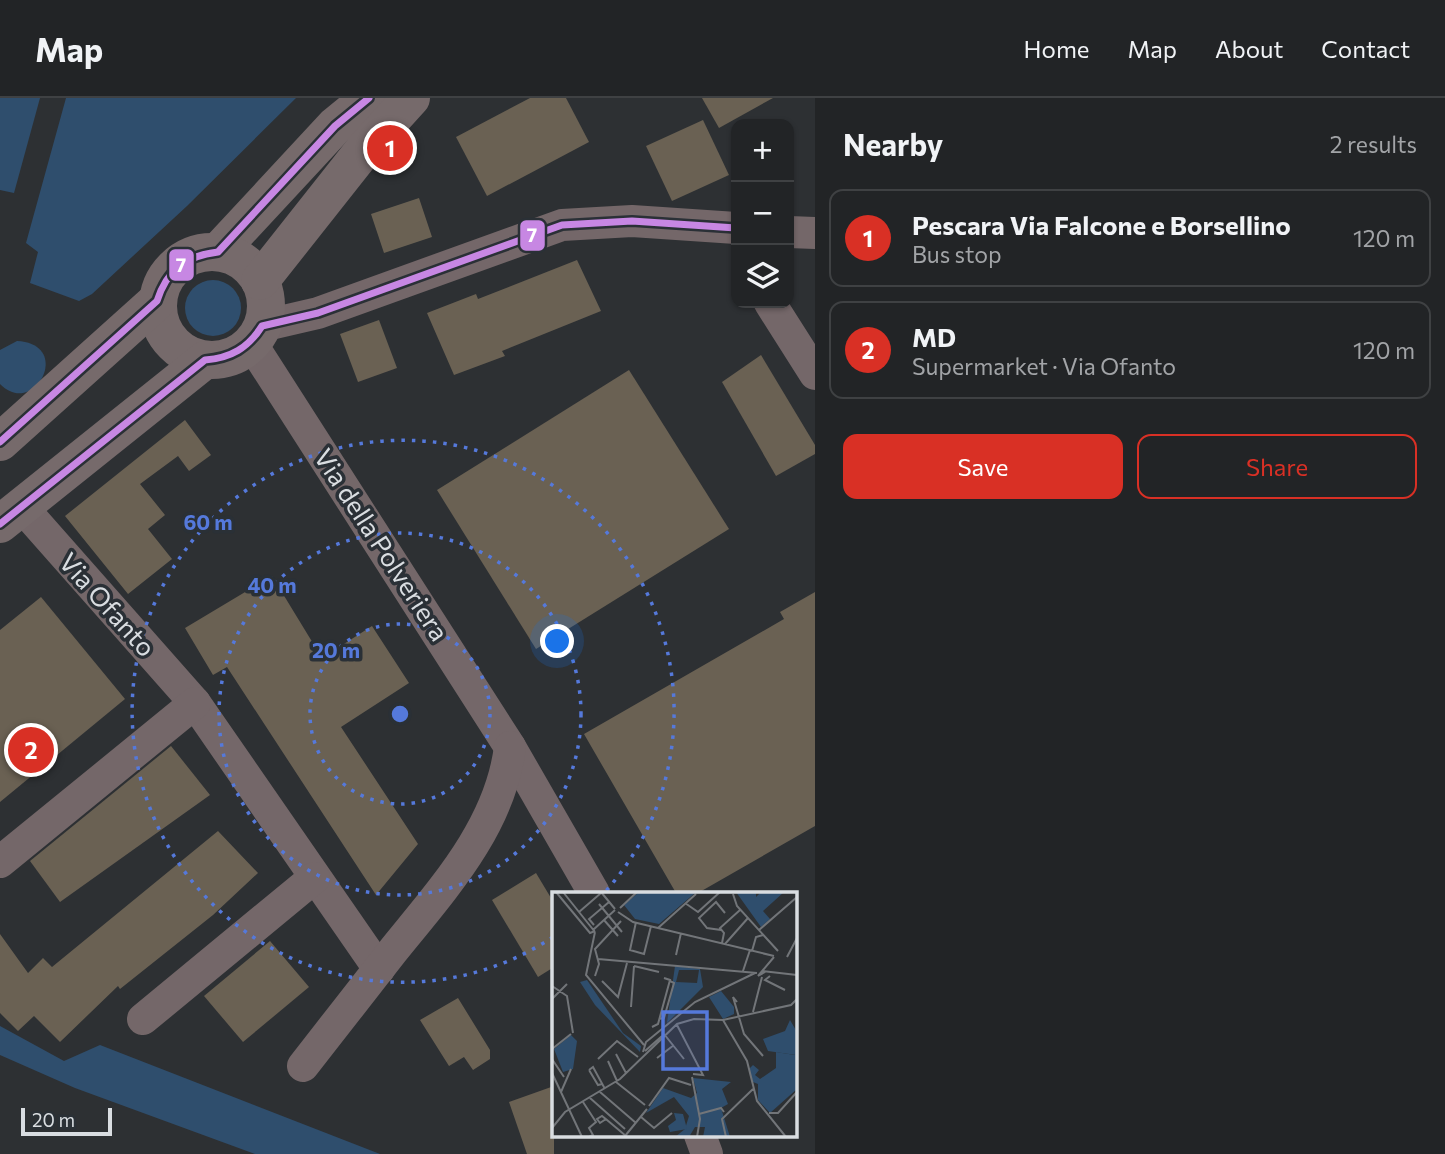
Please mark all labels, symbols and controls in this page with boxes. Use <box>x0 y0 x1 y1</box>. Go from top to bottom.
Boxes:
text: Map <box>35 28 103 69</box>
text: Home <box>1024 34 1090 63</box>
text: Map <box>1128 34 1177 63</box>
text: About <box>1215 34 1283 63</box>
text: Contact <box>1321 34 1410 63</box>
map controls <box>731 119 794 308</box>
button: + <box>731 119 794 182</box>
pin: 1 <box>367 122 413 174</box>
text: Nearby <box>843 125 943 162</box>
text: 2 results <box>1330 130 1417 158</box>
button: − <box>731 182 794 245</box>
text: Pescara Via Falcone e Borsellino <box>912 209 1291 240</box>
line badge: 7 <box>519 219 546 252</box>
text: 7 <box>527 223 537 246</box>
text: 1 <box>863 224 873 252</box>
text: 120 m <box>1353 224 1415 252</box>
text: Bus stop <box>912 240 1002 268</box>
button: layers <box>731 245 794 308</box>
line badge: 7 <box>168 248 195 282</box>
text: 7 <box>176 253 186 276</box>
text: MD <box>912 321 956 352</box>
text: 2 <box>861 336 875 364</box>
text: 120 m <box>1353 336 1415 364</box>
text: Supermarket · Via Ofanto <box>912 352 1176 380</box>
button: Save <box>843 434 1123 499</box>
button: Share <box>1137 434 1417 499</box>
street label: Via della Polveriera <box>309 442 456 646</box>
text: 60 m <box>183 509 233 534</box>
street label: Via Ofanto <box>53 546 163 662</box>
text: 40 m <box>247 572 297 597</box>
your location <box>540 624 574 658</box>
text: 20 m <box>312 637 360 662</box>
centre of rings <box>388 702 412 726</box>
pin: 2 <box>8 724 54 776</box>
inset map <box>552 892 797 1136</box>
scale bar <box>21 1105 112 1137</box>
text: 20 m <box>32 1108 75 1131</box>

